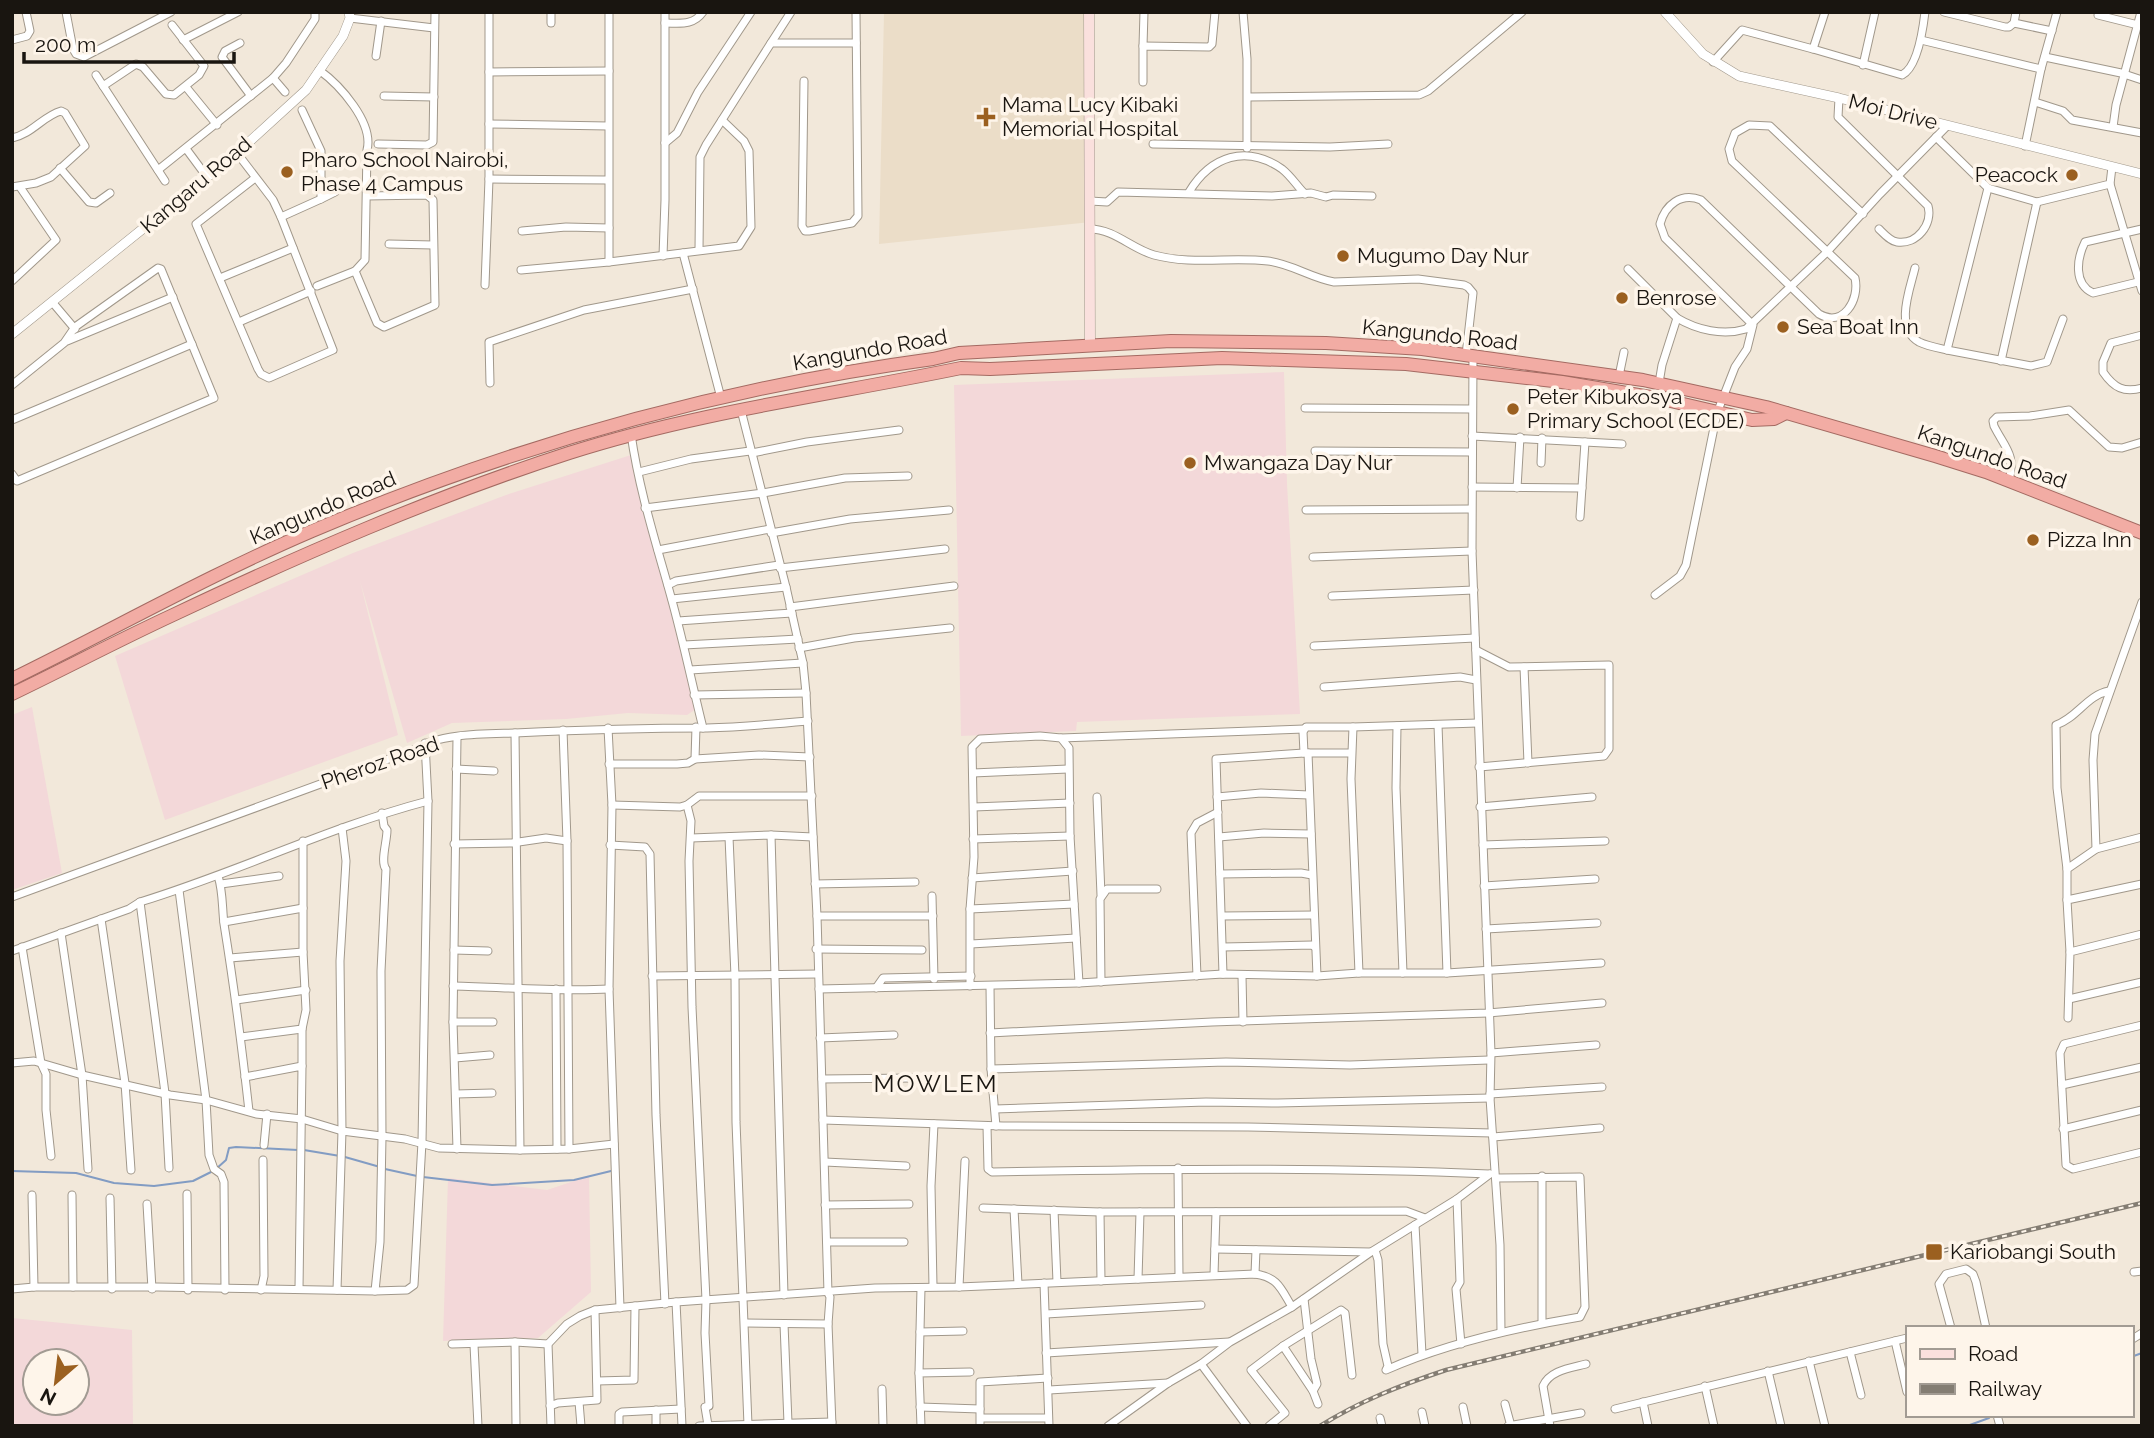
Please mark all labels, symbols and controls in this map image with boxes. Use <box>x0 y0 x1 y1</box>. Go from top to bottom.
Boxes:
scale bar <box>24 21 234 65</box>
text: 200 m <box>35 32 96 57</box>
street label: Moi Drive <box>1846 88 1940 135</box>
place label: Mama Lucy Kibaki Memorial Hospital <box>1002 92 1178 141</box>
marker: Mama Lucy Kibaki Memorial Hospital <box>976 107 996 127</box>
street label: Kangaru Road <box>135 131 256 238</box>
place label: Pharo School Nairobi, Phase 4 Campus <box>301 147 509 196</box>
place label: Peacock <box>1975 162 2058 187</box>
marker: Pharo School Nairobi, Phase 4 Campus <box>279 164 295 180</box>
marker: Peacock <box>2064 167 2080 183</box>
place label: Mugumo Day Nur <box>1357 243 1529 268</box>
marker: Mugumo Day Nur <box>1335 248 1351 264</box>
place label: Benrose <box>1636 285 1717 310</box>
marker: Benrose <box>1614 290 1630 306</box>
street label: Kangundo Road <box>1361 314 1519 355</box>
place label: Sea Boat Inn <box>1797 314 1919 339</box>
marker: Sea Boat Inn <box>1775 319 1791 335</box>
street label: Kangundo Road <box>791 324 949 375</box>
place label: Peter Kibukosya Primary School (ECDE) <box>1527 384 1744 433</box>
marker: Peter Kibukosya Primary School (ECDE) <box>1505 401 1521 417</box>
street label: Kangundo Road <box>1914 419 2070 494</box>
place label: Mwangaza Day Nur <box>1204 450 1393 475</box>
marker: Mwangaza Day Nur <box>1182 455 1198 471</box>
street label: Kangundo Road <box>246 466 400 550</box>
place label: Pizza Inn <box>2047 527 2132 552</box>
marker: Pizza Inn <box>2025 532 2041 548</box>
street label: Pheroz Road <box>318 731 442 794</box>
district label: MOWLEM <box>873 1069 999 1098</box>
place label: Kariobangi South <box>1950 1239 2116 1264</box>
marker: Kariobangi South <box>1924 1242 1944 1262</box>
legend <box>1906 1326 2133 1417</box>
text: Road <box>1968 1341 2018 1366</box>
north arrow <box>21 1347 91 1417</box>
text: Railway <box>1968 1376 2042 1401</box>
text: N <box>36 1384 60 1410</box>

